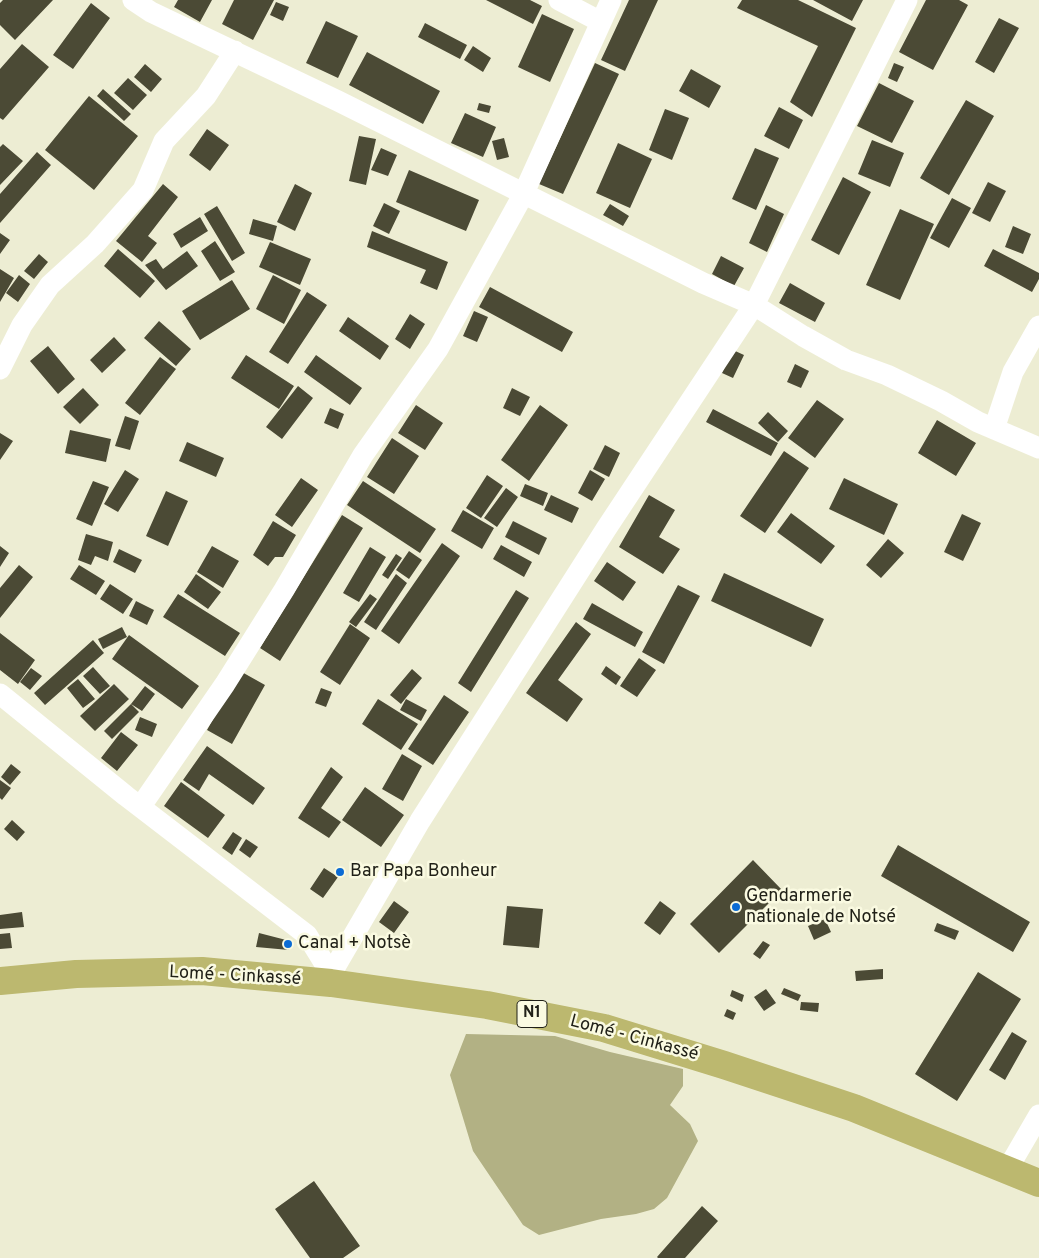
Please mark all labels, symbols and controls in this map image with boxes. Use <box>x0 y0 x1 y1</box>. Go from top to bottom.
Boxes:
place label: Bar Papa Bonheur <box>350 861 497 883</box>
marker: Bar Papa Bonheur <box>334 866 346 878</box>
place label: Gendarmerie nationale de Notsé <box>746 886 896 929</box>
marker: Gendarmerie nationale de Notsé <box>730 901 742 913</box>
place label: Canal + Notsè <box>298 933 411 955</box>
marker: Canal + Notsè <box>282 938 294 950</box>
street label: Lomé - Cinkassé <box>168 963 302 991</box>
road number: N1 <box>517 1001 547 1028</box>
street label: Lomé - Cinkassé <box>567 1011 701 1067</box>

